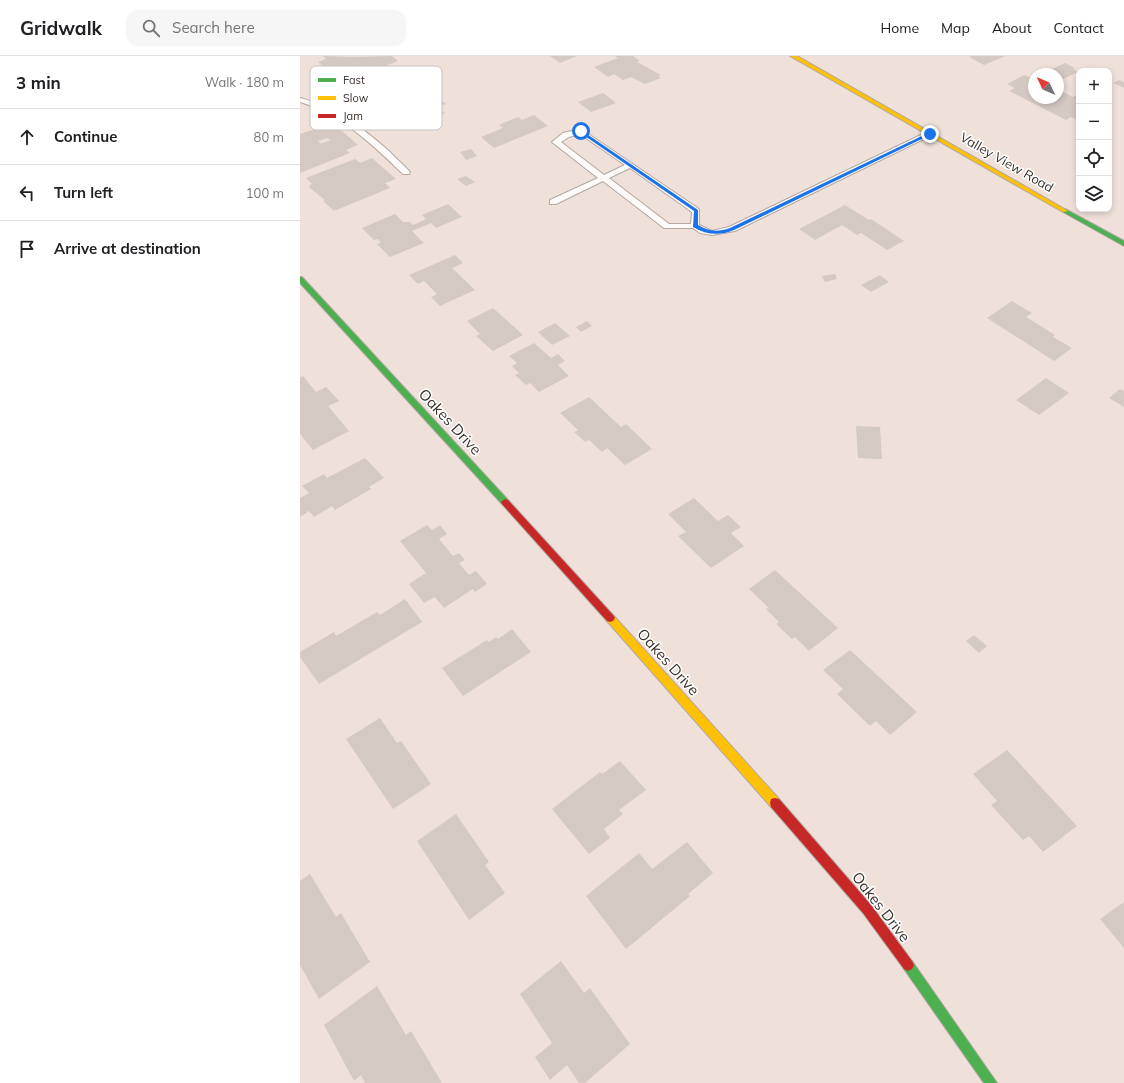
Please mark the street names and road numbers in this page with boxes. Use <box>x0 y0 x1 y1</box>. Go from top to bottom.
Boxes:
street label: Valley View Road <box>957 129 1057 195</box>
street label: Oakes Drive <box>415 385 486 459</box>
street label: Oakes Drive <box>633 624 703 699</box>
street label: Oakes Drive <box>848 868 915 946</box>

